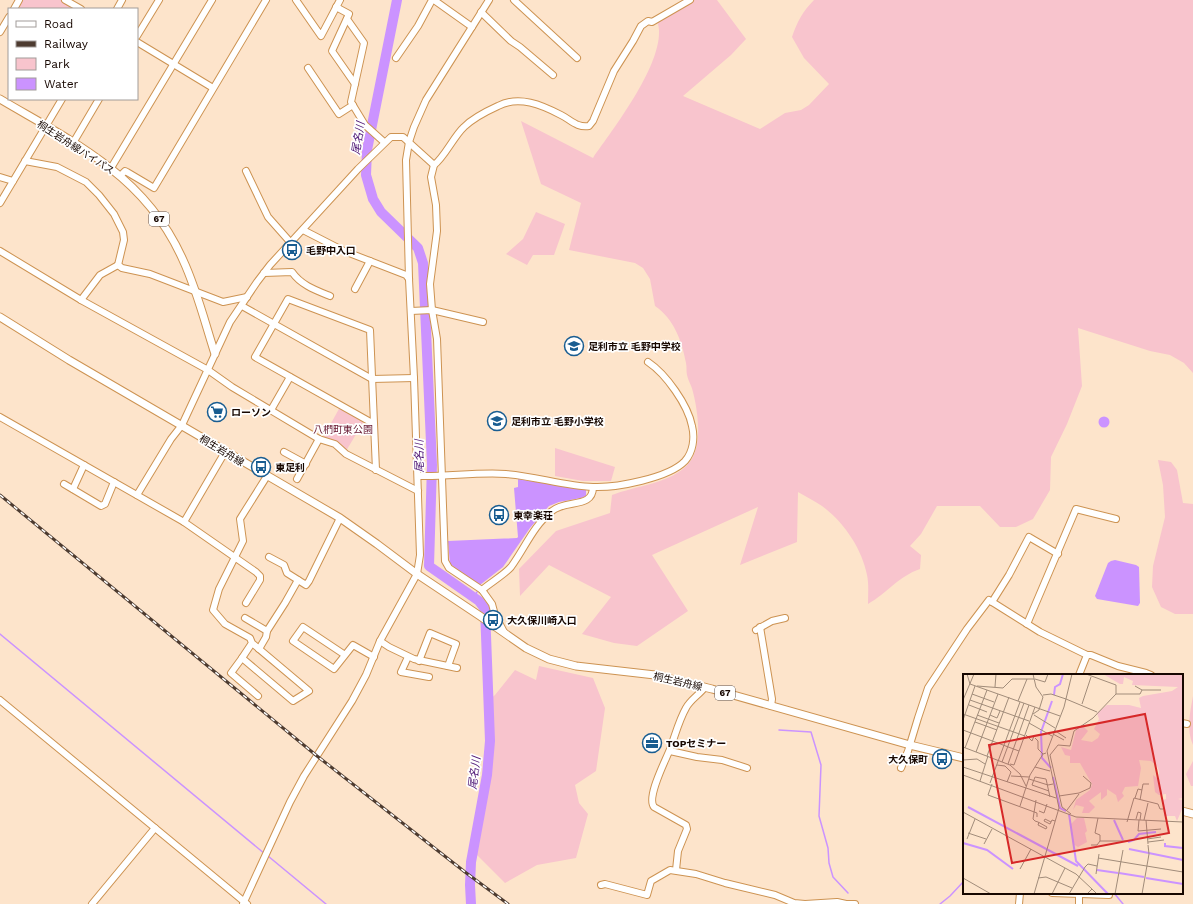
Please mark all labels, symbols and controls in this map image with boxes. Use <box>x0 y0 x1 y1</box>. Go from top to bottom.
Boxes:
legend <box>8 8 138 100</box>
text: Road <box>44 17 73 31</box>
text: Railway <box>44 37 89 51</box>
text: Park <box>44 57 70 71</box>
text: Water <box>44 77 79 91</box>
street label: 桐生岩舟線バイパス <box>35 118 116 176</box>
water label: 尾名川 <box>349 120 368 155</box>
road number: 67 <box>149 212 169 226</box>
bus stop icon: 毛野中入口 <box>281 239 303 261</box>
place label: 毛野中入口 <box>306 245 356 256</box>
school or university icon: 足利市立 毛野中学校 <box>563 335 585 357</box>
place label: 足利市立 毛野中学校 <box>588 341 681 352</box>
supermarket icon: ローソン <box>206 401 228 423</box>
place label: ローソン <box>231 407 271 418</box>
school or university icon: 足利市立 毛野小学校 <box>486 410 508 432</box>
place label: 足利市立 毛野小学校 <box>511 416 604 427</box>
park label: 八椚町東公園 <box>313 424 373 435</box>
street label: 桐生岩舟線 <box>197 433 246 468</box>
water label: 尾名川 <box>413 438 426 473</box>
bus stop icon: 東足利 <box>250 456 272 478</box>
place label: 東足利 <box>275 462 305 473</box>
bus stop icon: 東幸楽荘 <box>488 504 510 526</box>
place label: 東幸楽荘 <box>513 510 553 521</box>
bus stop icon: 大久保川崎入口 <box>482 609 504 631</box>
place label: 大久保川崎入口 <box>507 615 577 626</box>
street label: 桐生岩舟線 <box>652 671 703 692</box>
inset map <box>963 674 1183 894</box>
road number: 67 <box>715 686 735 700</box>
office icon: TOPセミナー <box>641 732 663 754</box>
place label: TOPセミナー <box>666 738 726 749</box>
bus stop icon: 大久保町 <box>931 748 953 770</box>
place label: 大久保町 <box>888 754 928 765</box>
water label: 尾名川 <box>466 755 483 790</box>

